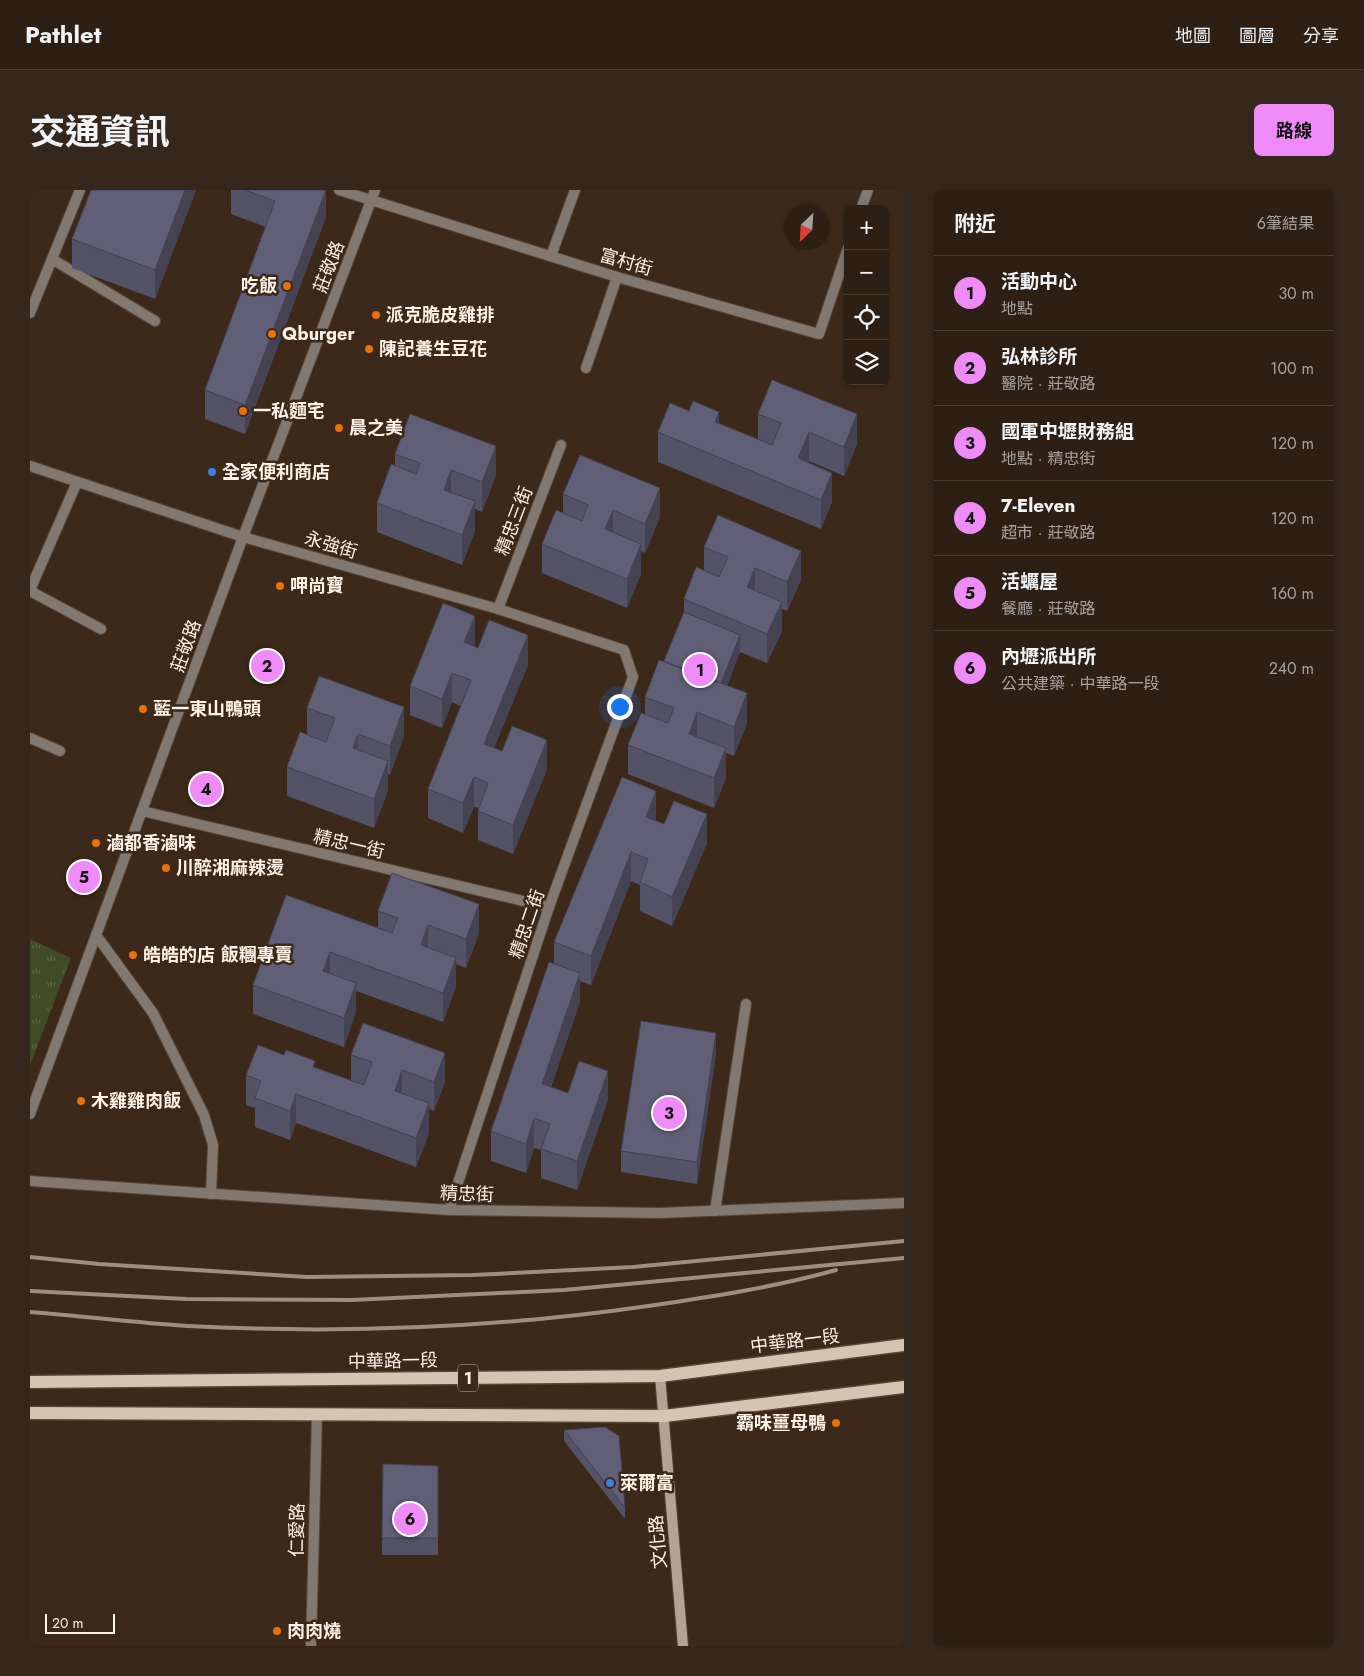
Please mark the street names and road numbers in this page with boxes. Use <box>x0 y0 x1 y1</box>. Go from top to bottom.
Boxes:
street label: 莊敬路 <box>307 237 351 297</box>
street label: 富村街 <box>596 242 656 282</box>
street label: 精忠三街 <box>489 483 539 559</box>
street label: 永強街 <box>301 525 361 565</box>
street label: 莊敬路 <box>165 616 207 676</box>
street label: 精忠一街 <box>311 823 387 865</box>
street label: 精忠二街 <box>503 886 551 962</box>
street label: 精忠街 <box>440 1180 494 1208</box>
street label: 中華路一段 <box>749 1323 841 1359</box>
street label: 中華路一段 <box>348 1347 438 1375</box>
road number: 1 <box>458 1364 478 1392</box>
street label: 仁愛路 <box>284 1503 310 1557</box>
street label: 文化路 <box>643 1514 673 1570</box>

